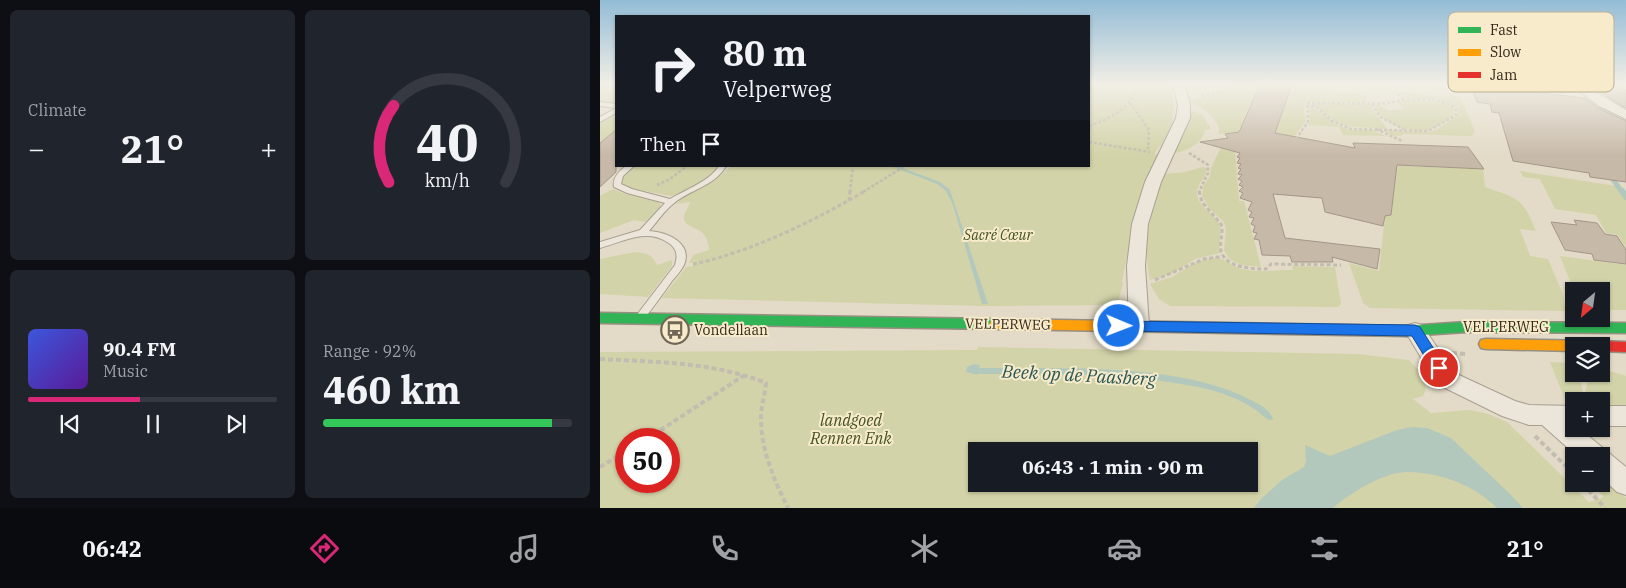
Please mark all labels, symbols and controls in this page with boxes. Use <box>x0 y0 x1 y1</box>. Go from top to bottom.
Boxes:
legend <box>1448 12 1614 92</box>
text: Fast <box>1490 21 1518 39</box>
text: 80 m <box>723 30 807 76</box>
icon: right <box>640 35 705 100</box>
text: Slow <box>1490 43 1521 61</box>
text: Jam <box>1490 66 1517 84</box>
text: Velperweg <box>723 74 831 103</box>
text: Climate <box>28 100 86 120</box>
text: 40 <box>416 108 479 175</box>
text: 21° <box>121 124 184 173</box>
text: − <box>28 130 45 167</box>
text: + <box>260 130 277 167</box>
icon: arrive <box>697 130 725 158</box>
text: Then <box>640 132 687 156</box>
text: km/h <box>425 169 470 192</box>
park label: Sacré Cœur <box>962 226 1033 244</box>
north arrow <box>1565 282 1610 328</box>
map controls <box>1565 282 1610 492</box>
position arrow <box>1092 299 1144 351</box>
street label: VELPERWEG <box>965 314 1051 334</box>
bus stop icon: Vondellaan <box>660 315 690 345</box>
street label: VELPERWEG <box>1463 318 1549 336</box>
place label: Vondellaan <box>694 321 768 339</box>
text: 90.4 FM <box>103 337 176 361</box>
button: layers <box>1565 337 1610 382</box>
text: Range · 92% <box>323 341 416 361</box>
pin <box>1418 347 1460 389</box>
icon: arrive <box>1425 354 1453 382</box>
water label: Beek op de Paasberg <box>1000 359 1157 391</box>
text: Music <box>103 361 148 381</box>
text: 460 km <box>323 365 461 414</box>
button: + <box>1565 392 1610 437</box>
icon: previous <box>56 410 84 438</box>
icon: pause <box>139 410 167 438</box>
icon: next <box>222 410 250 438</box>
park label: landgoed Rennen Enk <box>809 410 892 448</box>
speed limit sign: 50 <box>615 428 680 493</box>
button: − <box>1565 447 1610 492</box>
text: 06:43 · 1 min · 90 m <box>1022 455 1204 479</box>
icon: directions <box>307 531 342 566</box>
icon: music <box>507 531 542 566</box>
icon: phone <box>707 531 742 566</box>
icon: climate <box>907 531 942 566</box>
icon: car <box>1107 531 1142 566</box>
icon: filters <box>1307 531 1342 566</box>
text: 06:42 <box>82 534 142 563</box>
text: 21° <box>1507 534 1543 563</box>

